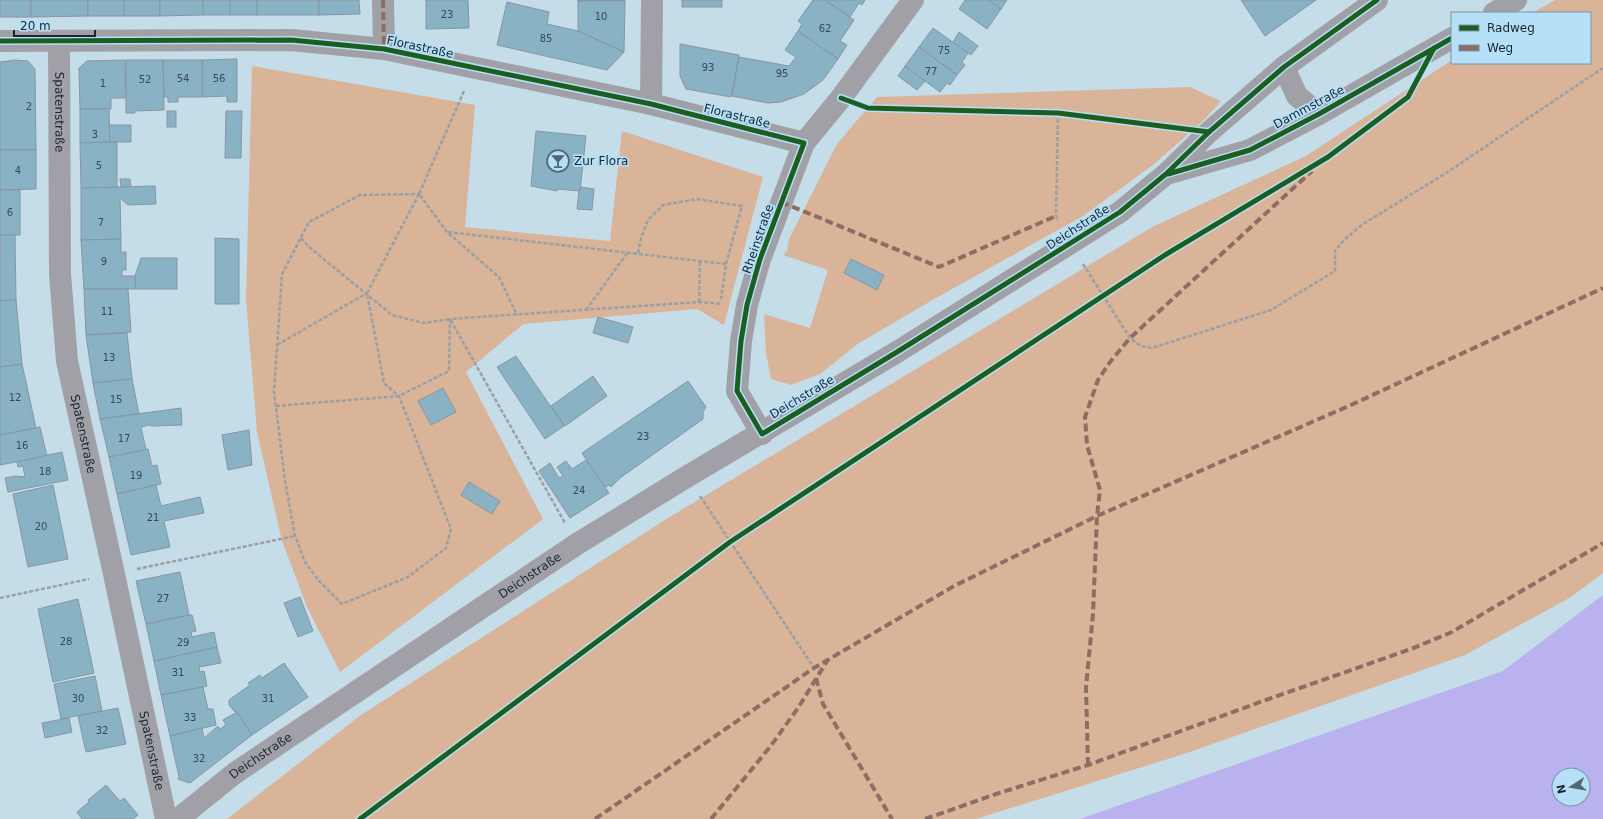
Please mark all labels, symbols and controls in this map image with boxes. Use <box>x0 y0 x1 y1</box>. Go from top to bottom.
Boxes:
house number: 23 <box>441 9 453 20</box>
house number: 10 <box>595 11 607 22</box>
scale bar <box>14 12 95 38</box>
legend <box>1451 12 1591 64</box>
text: 20 m <box>20 19 51 33</box>
text: Radweg <box>1487 21 1535 35</box>
house number: 62 <box>819 23 831 34</box>
street label: Florastraße <box>385 33 455 61</box>
house number: 85 <box>540 33 552 44</box>
text: Weg <box>1487 41 1513 55</box>
house number: 75 <box>938 45 950 56</box>
house number: 93 <box>702 62 714 73</box>
house number: 77 <box>925 66 937 77</box>
house number: 95 <box>776 68 788 79</box>
street label: Spatenstraße <box>52 72 66 152</box>
house number: 54 <box>177 73 189 84</box>
house number: 56 <box>213 73 225 84</box>
house number: 52 <box>139 74 151 85</box>
house number: 1 <box>100 78 106 89</box>
street label: Dammstraße <box>1271 82 1347 132</box>
house number: 2 <box>26 101 32 112</box>
street label: Florastraße <box>702 101 772 131</box>
house number: 3 <box>92 129 98 140</box>
bar icon: Zur Flora <box>545 148 571 174</box>
place label: Zur Flora <box>574 154 628 168</box>
house number: 5 <box>96 160 102 171</box>
house number: 4 <box>15 165 21 176</box>
street label: Deichstraße <box>1044 201 1112 253</box>
street label: Rheinstraße <box>740 202 776 276</box>
house number: 6 <box>7 207 13 218</box>
house number: 7 <box>98 217 104 228</box>
house number: 9 <box>101 256 107 267</box>
house number: 11 <box>101 306 113 317</box>
house number: 13 <box>103 352 115 363</box>
street label: Deichstraße <box>767 372 837 422</box>
house number: 12 <box>9 392 21 403</box>
street label: Spatenstraße <box>68 393 99 475</box>
house number: 15 <box>110 394 122 405</box>
house number: 23 <box>637 431 649 442</box>
house number: 17 <box>118 433 130 444</box>
house number: 16 <box>16 440 28 451</box>
house number: 18 <box>39 466 51 477</box>
house number: 19 <box>130 470 142 481</box>
house number: 24 <box>573 485 585 496</box>
house number: 21 <box>147 512 159 523</box>
house number: 20 <box>35 521 47 532</box>
street label: Deichstraße <box>496 550 564 602</box>
house number: 27 <box>157 593 169 604</box>
house number: 28 <box>60 636 72 647</box>
house number: 29 <box>177 637 189 648</box>
house number: 31 <box>172 667 184 678</box>
house number: 30 <box>72 693 84 704</box>
house number: 31 <box>262 693 274 704</box>
street label: Spatenstraße <box>136 710 167 792</box>
house number: 33 <box>184 712 196 723</box>
house number: 32 <box>96 725 108 736</box>
street label: Deichstraße <box>226 730 295 782</box>
house number: 32 <box>193 753 205 764</box>
north arrow <box>1551 767 1591 807</box>
text: N <box>1554 783 1569 795</box>

